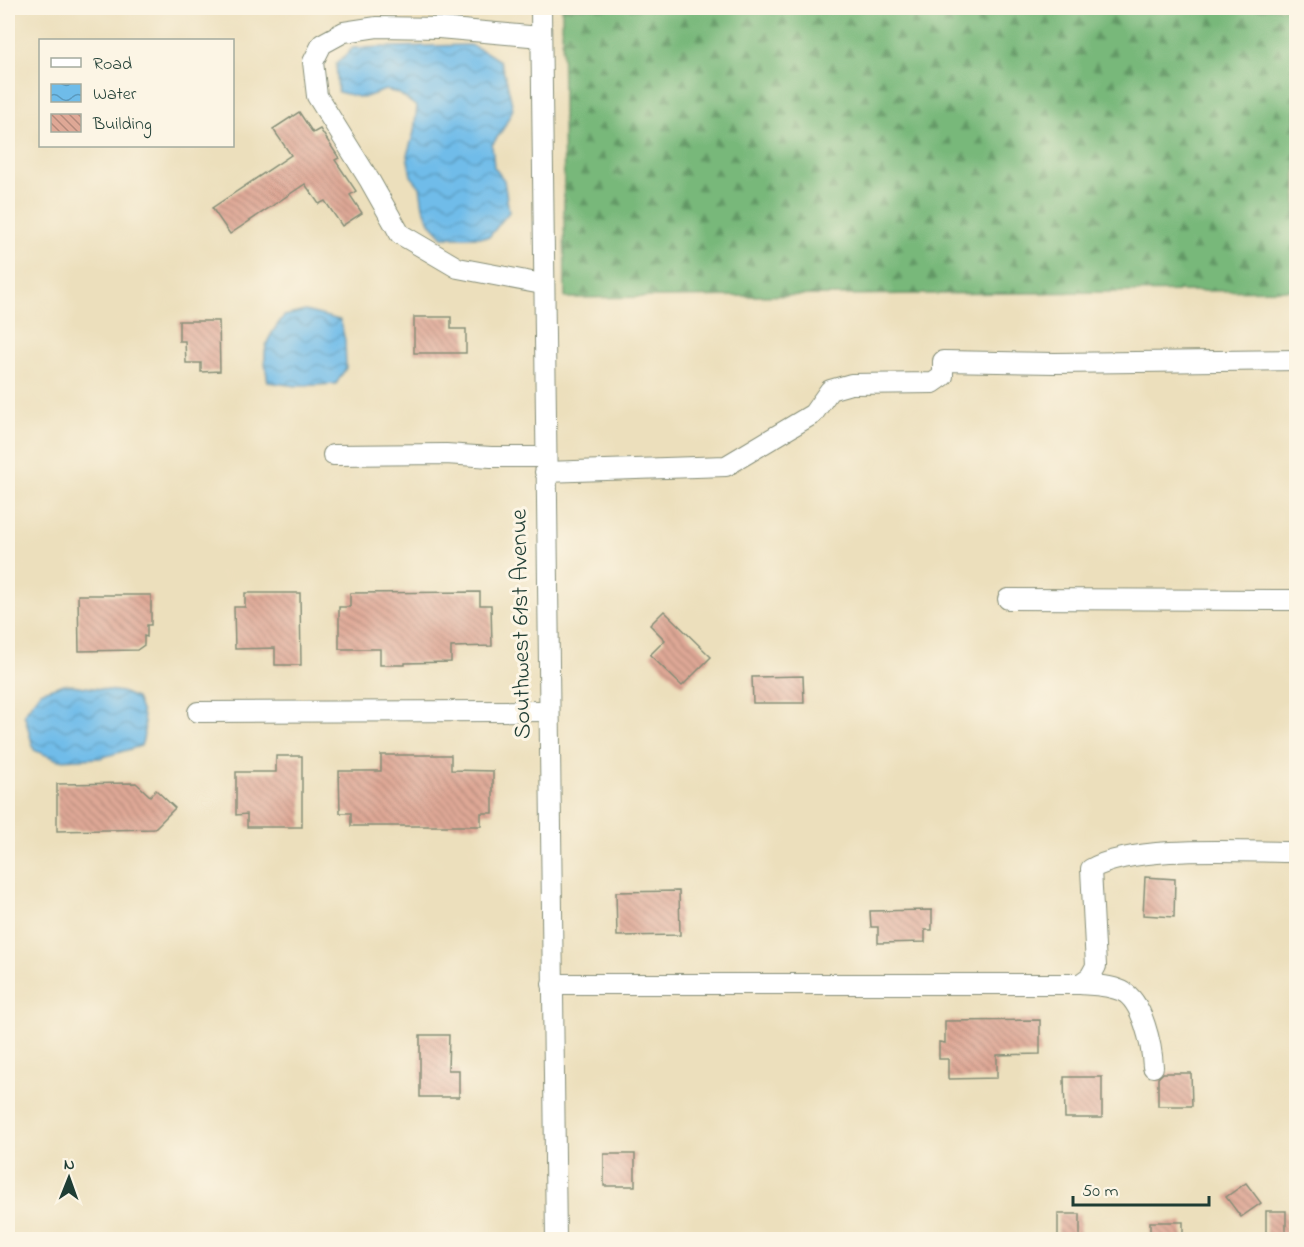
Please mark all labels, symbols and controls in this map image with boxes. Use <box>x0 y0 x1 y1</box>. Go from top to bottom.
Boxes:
legend <box>39 39 234 147</box>
text: Road <box>93 52 132 78</box>
text: Water <box>93 82 137 108</box>
text: Building <box>92 112 152 139</box>
street label: Southwest 61st Avenue <box>502 508 542 739</box>
north arrow <box>39 1148 99 1208</box>
text: N <box>64 1153 75 1177</box>
scale bar <box>1073 1169 1210 1207</box>
text: 50 m <box>1082 1179 1119 1205</box>

